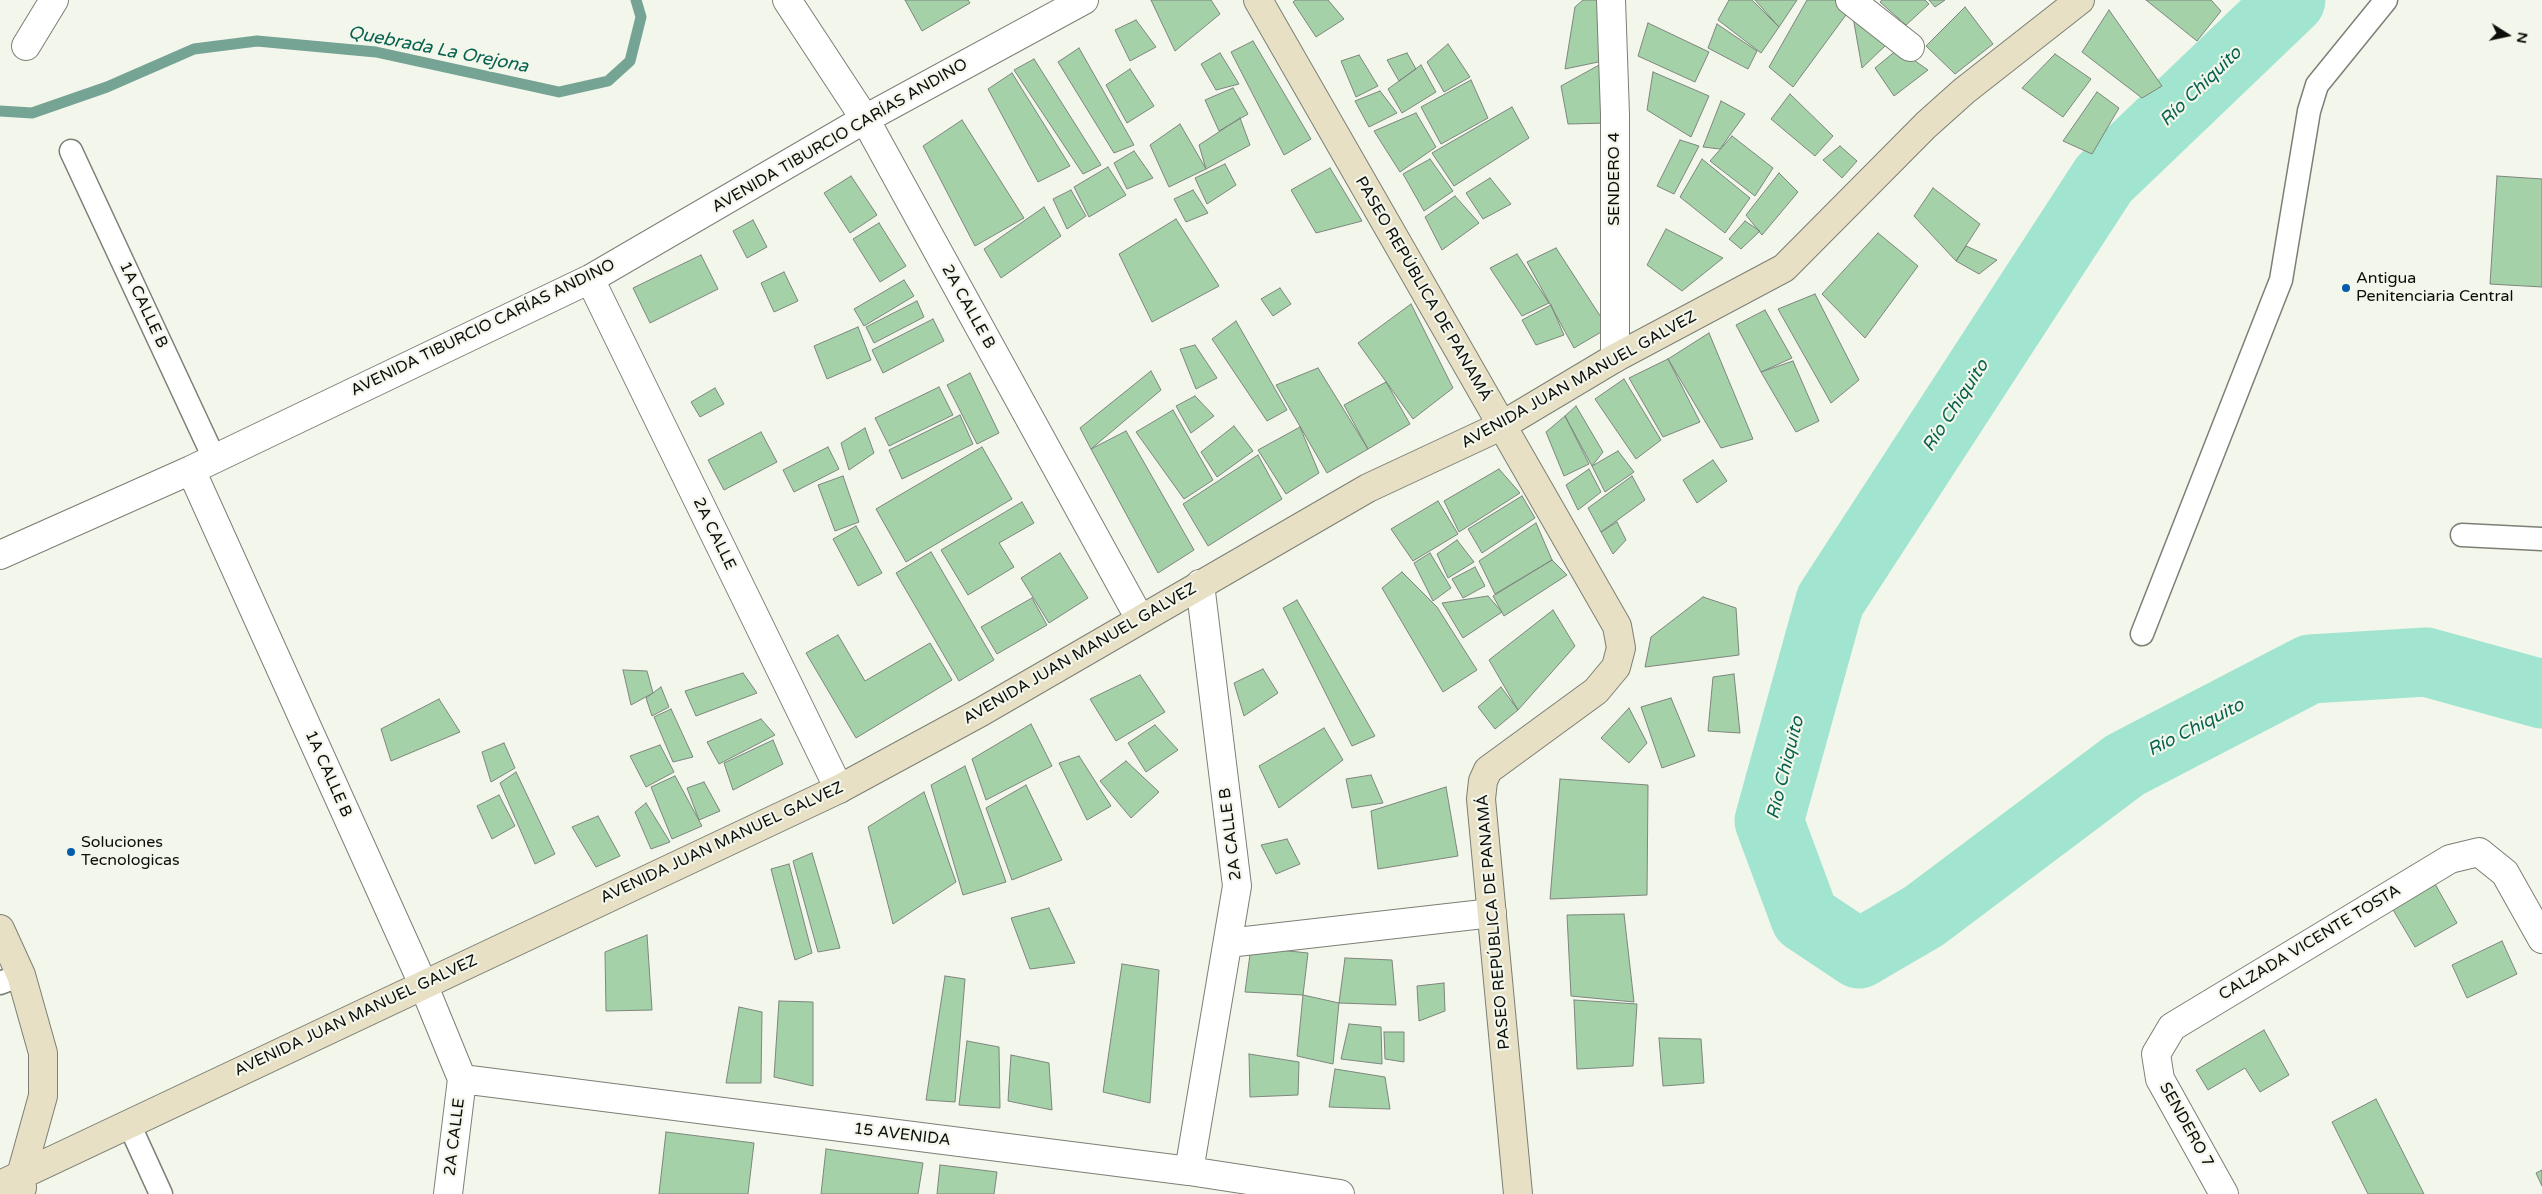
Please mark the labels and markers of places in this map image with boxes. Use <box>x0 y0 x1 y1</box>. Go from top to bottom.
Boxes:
place label: Antigua Penitenciaria Central <box>2356 269 2514 307</box>
marker: Antigua Penitenciaria Central <box>2340 282 2352 294</box>
place label: Soluciones Tecnologicas <box>81 833 180 871</box>
marker: Soluciones Tecnologicas <box>65 846 77 858</box>

